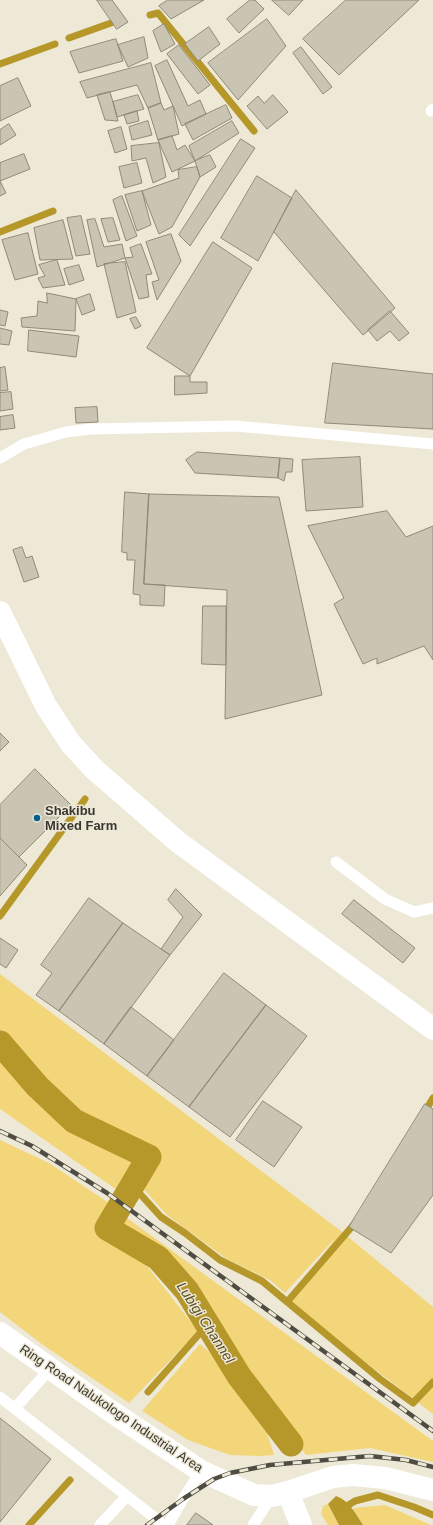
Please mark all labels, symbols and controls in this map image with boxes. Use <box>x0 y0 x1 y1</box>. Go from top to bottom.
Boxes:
place label: Shakibu Mixed Farm <box>45 803 117 834</box>
marker: Shakibu Mixed Farm <box>32 813 42 823</box>
water label: Lubigi Channel <box>173 1279 237 1367</box>
street label: Ring Road Nalukologo Industrial Area <box>16 1342 206 1476</box>

